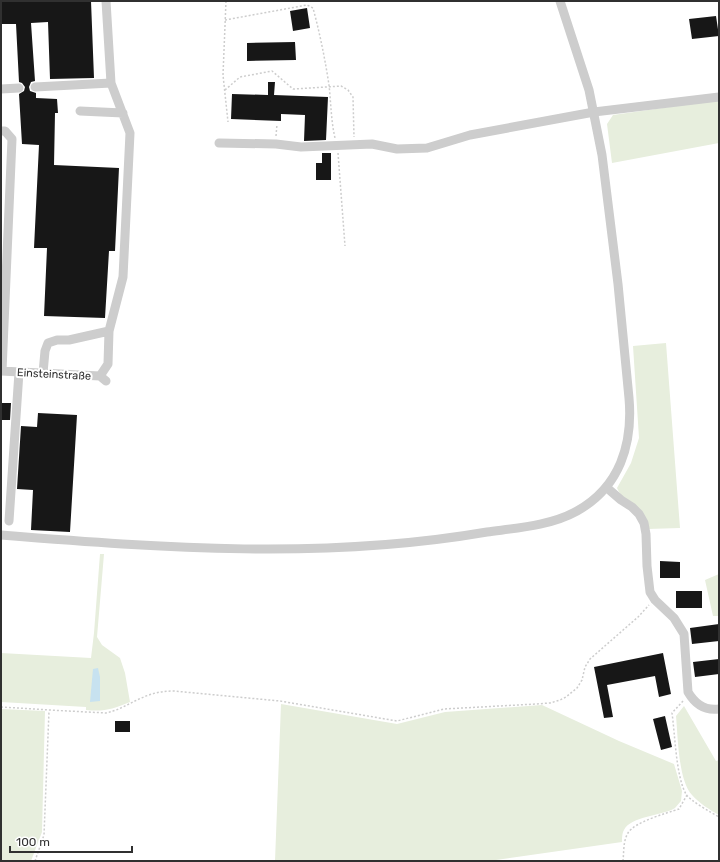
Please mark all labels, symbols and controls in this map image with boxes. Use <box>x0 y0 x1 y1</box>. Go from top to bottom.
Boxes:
street label: Einsteinstraße <box>17 366 91 383</box>
scale bar <box>10 828 132 854</box>
text: 100 m <box>16 835 50 849</box>

